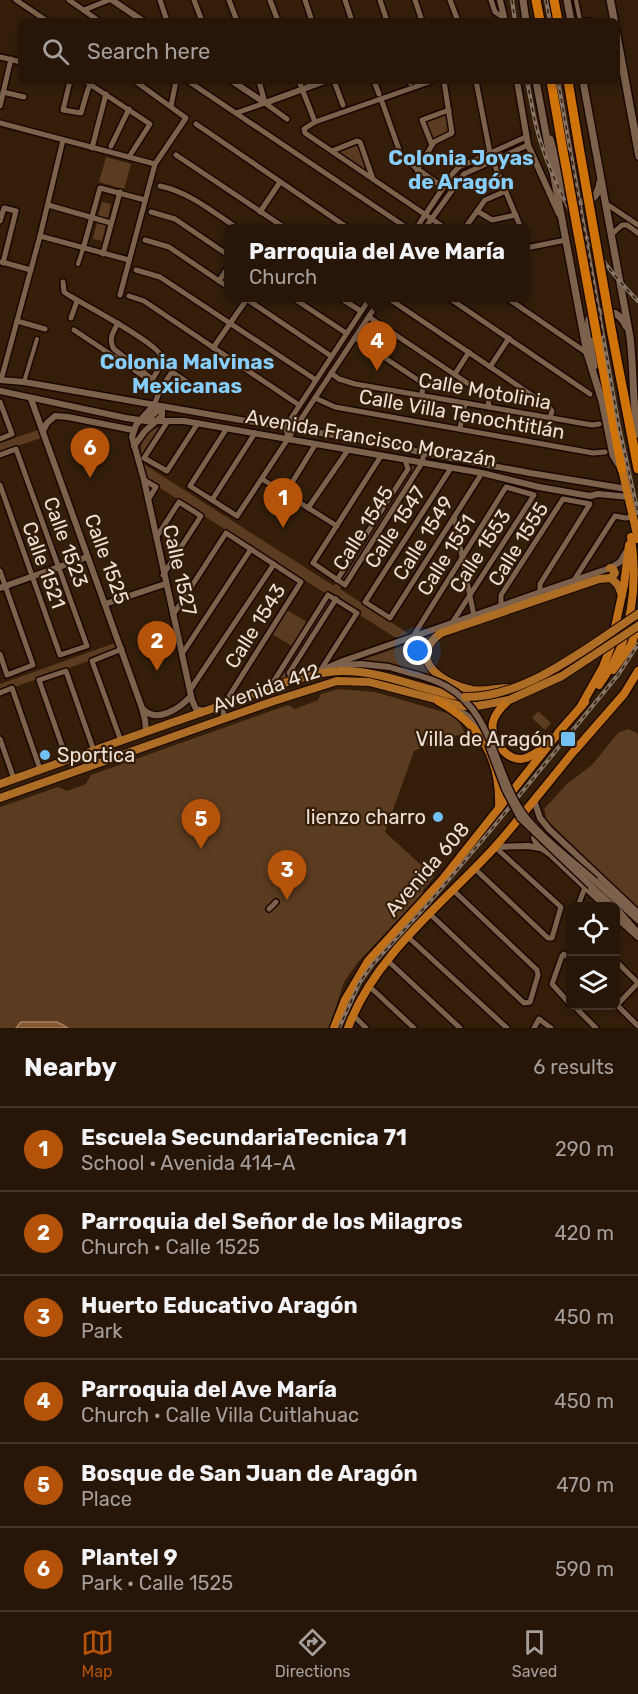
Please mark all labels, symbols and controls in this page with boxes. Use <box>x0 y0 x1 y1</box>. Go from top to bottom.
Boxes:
search box <box>18 18 620 84</box>
icon: search <box>39 35 72 68</box>
text: Search here <box>87 38 210 65</box>
district label: Colonia Joyas de Aragón <box>388 145 534 194</box>
popup <box>224 224 530 302</box>
text: Parroquia del Ave María <box>249 238 505 265</box>
text: Church <box>249 265 317 289</box>
pin: 4 <box>358 322 397 371</box>
district label: Colonia Malvinas Mexicanas <box>100 349 274 398</box>
street label: Calle Motolinia <box>417 368 553 414</box>
street label: Calle Villa Tenochtitlán <box>357 384 567 444</box>
street label: Avenida Francisco Morazán <box>244 404 498 472</box>
pin: 6 <box>70 428 110 478</box>
pin: 1 <box>264 478 302 528</box>
street label: Calle 1545 <box>328 481 398 575</box>
street label: Calle 1547 <box>360 481 430 573</box>
street label: Calle 1549 <box>388 491 458 585</box>
street label: Calle 1523 <box>39 494 93 590</box>
street label: Calle 1555 <box>483 498 553 590</box>
street label: Calle 1553 <box>444 505 516 597</box>
street label: Calle 1551 <box>412 510 480 600</box>
street label: Calle 1525 <box>80 511 134 607</box>
street label: Calle 1521 <box>17 518 71 612</box>
street label: Calle 1527 <box>158 522 202 618</box>
street label: Calle 1543 <box>220 579 290 673</box>
pin: 2 <box>138 622 176 671</box>
your location <box>403 636 432 665</box>
street label: Avenida 412 <box>209 658 323 718</box>
place label: Villa de Aragón <box>416 727 554 751</box>
marker: Villa de Aragón <box>559 730 577 748</box>
place label: Sportica <box>57 743 135 767</box>
marker: Sportica <box>38 748 52 762</box>
pin: 5 <box>182 800 220 849</box>
place label: lienzo charro <box>306 805 426 829</box>
marker: lienzo charro <box>431 810 445 824</box>
street label: Avenida 608 <box>380 817 474 921</box>
pin: 3 <box>268 850 306 900</box>
map controls <box>566 902 620 1010</box>
button: locate <box>566 902 620 956</box>
button: layers <box>566 956 620 1010</box>
text: Nearby <box>24 1052 117 1083</box>
text: 6 results <box>533 1055 614 1079</box>
text: Escuela SecundariaTecnica 71 <box>81 1124 407 1151</box>
text: 1 <box>39 1137 48 1161</box>
text: 290 m <box>555 1137 614 1161</box>
text: School · Avenida 414-A <box>81 1151 295 1175</box>
text: Parroquia del Señor de los Milagros <box>81 1208 463 1235</box>
text: 2 <box>37 1221 50 1245</box>
text: 420 m <box>554 1221 614 1245</box>
text: Church · Calle 1525 <box>81 1235 260 1259</box>
text: Huerto Educativo Aragón <box>81 1292 358 1319</box>
text: 3 <box>37 1305 50 1329</box>
text: 450 m <box>554 1305 614 1329</box>
text: Park <box>81 1319 123 1343</box>
text: Parroquia del Ave María <box>81 1376 337 1403</box>
text: 4 <box>37 1389 50 1413</box>
text: 450 m <box>554 1389 614 1413</box>
text: Church · Calle Villa Cuitlahuac <box>81 1403 359 1427</box>
text: Bosque de San Juan de Aragón <box>81 1460 418 1487</box>
text: 5 <box>37 1473 50 1497</box>
text: 470 m <box>556 1473 614 1497</box>
text: Place <box>81 1487 132 1511</box>
text: Plantel 9 <box>81 1544 178 1571</box>
text: 6 <box>37 1557 50 1581</box>
text: 590 m <box>555 1557 614 1581</box>
text: Park · Calle 1525 <box>81 1571 233 1595</box>
tab: Map <box>81 1626 114 1681</box>
tab: Directions <box>275 1626 351 1681</box>
tab: Saved <box>512 1626 557 1681</box>

